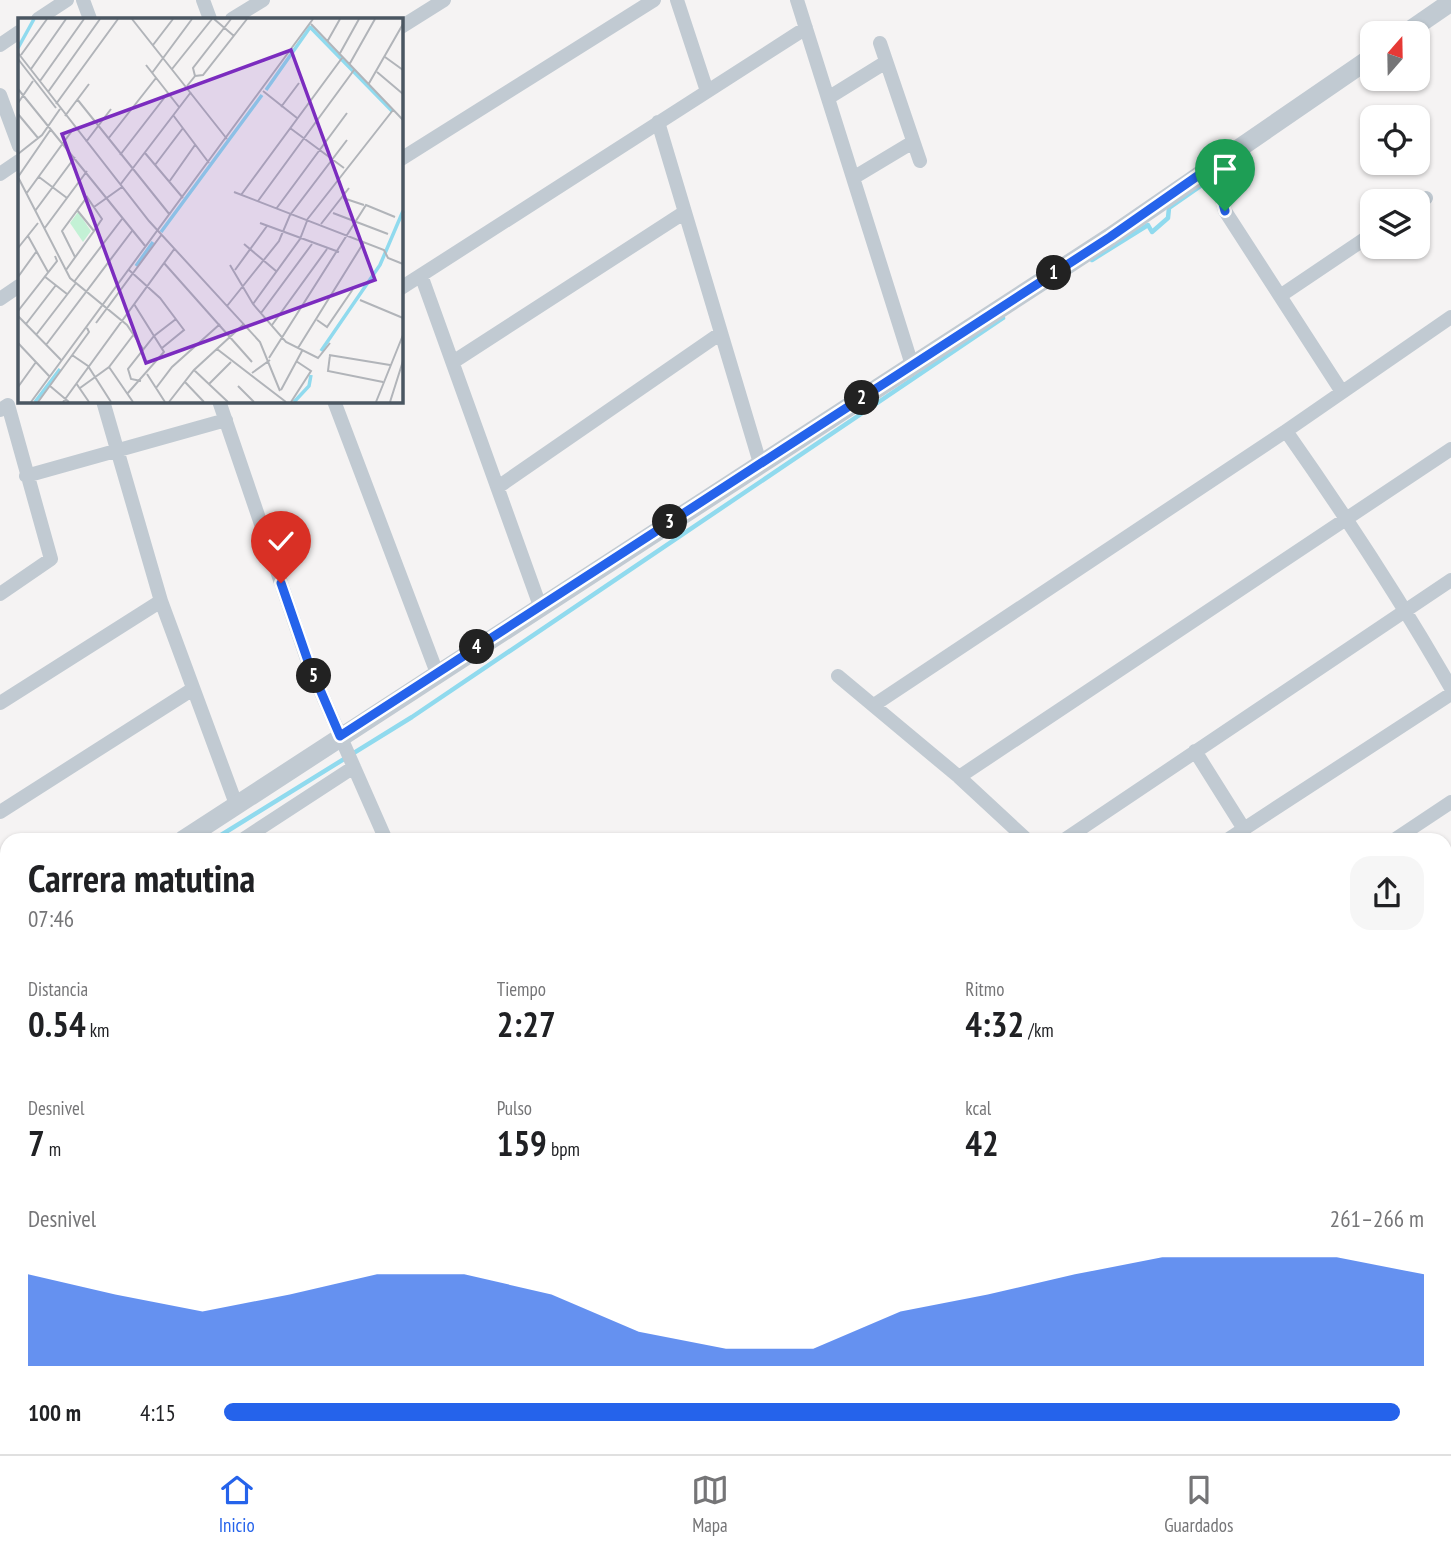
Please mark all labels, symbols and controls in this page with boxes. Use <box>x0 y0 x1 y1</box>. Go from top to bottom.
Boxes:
inset map <box>18 18 402 402</box>
north arrow <box>1360 21 1430 91</box>
map controls <box>1360 21 1430 259</box>
button: locate <box>1360 105 1430 175</box>
pin <box>1195 139 1255 211</box>
icon: arrive <box>1206 150 1244 188</box>
button: layers <box>1360 189 1430 259</box>
pin: 1 <box>1036 256 1072 290</box>
text: 1 <box>1049 260 1058 284</box>
pin: 2 <box>844 380 880 416</box>
text: 2 <box>857 385 866 409</box>
pin: 3 <box>652 504 688 540</box>
text: 3 <box>665 509 674 533</box>
pin <box>251 511 311 583</box>
icon: check <box>262 522 300 560</box>
pin: 4 <box>460 630 494 664</box>
text: 4 <box>472 634 481 658</box>
pin: 5 <box>296 658 332 694</box>
text: 5 <box>309 663 318 687</box>
text: Carrera matutina <box>28 853 255 902</box>
button: share <box>1350 856 1424 930</box>
text: 07:46 <box>28 904 74 933</box>
text: Distancia <box>28 977 88 1001</box>
text: Tiempo <box>497 977 546 1001</box>
text: Ritmo <box>965 977 1004 1001</box>
text: 0.54 <box>28 1001 86 1047</box>
text: 2:27 <box>497 1001 556 1047</box>
text: 4:32 <box>965 1001 1024 1047</box>
text: km <box>86 1018 109 1042</box>
text: /km <box>1024 1018 1054 1042</box>
text: Desnivel <box>28 1096 84 1120</box>
text: Pulso <box>497 1096 532 1120</box>
text: kcal <box>965 1096 991 1120</box>
text: 7 <box>28 1120 45 1166</box>
text: 159 <box>497 1120 547 1166</box>
text: 42 <box>965 1120 999 1166</box>
text: m <box>45 1137 61 1161</box>
text: bpm <box>547 1137 580 1161</box>
text: Desnivel <box>28 1204 96 1233</box>
text: 261–266 m <box>1330 1204 1424 1233</box>
text: 100 m <box>28 1398 81 1427</box>
text: 4:15 <box>140 1398 176 1427</box>
tab: Inicio <box>218 1471 256 1537</box>
tab: Mapa <box>691 1471 729 1537</box>
tab: Guardados <box>1164 1471 1233 1537</box>

